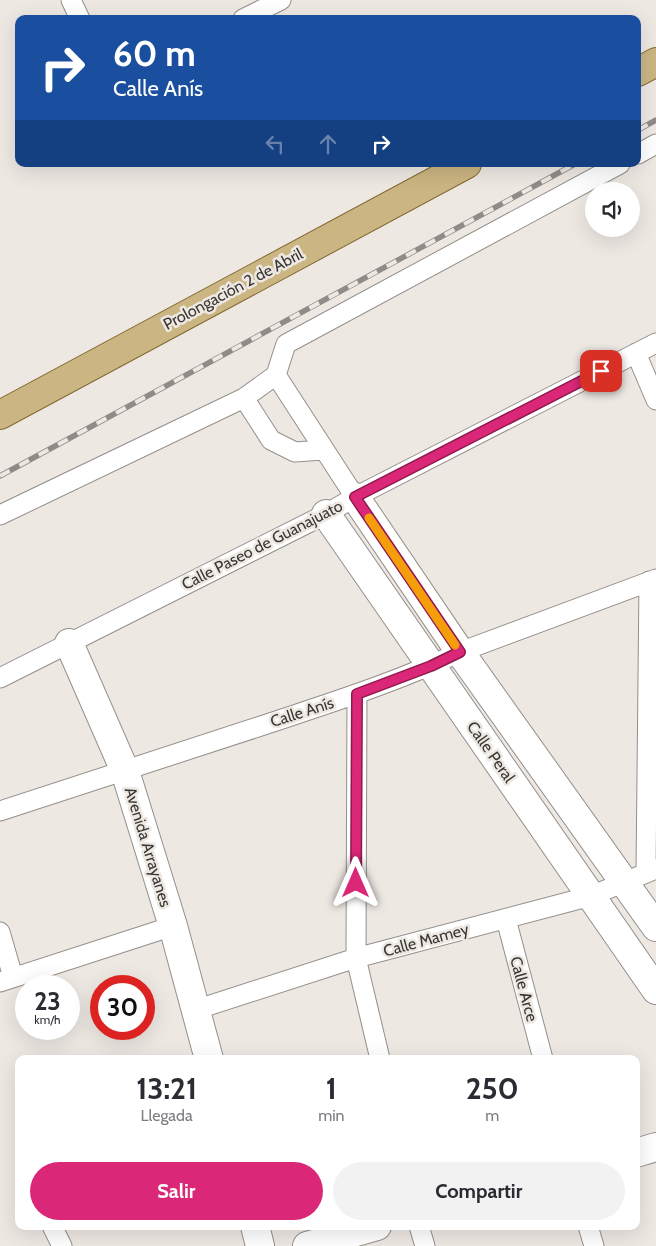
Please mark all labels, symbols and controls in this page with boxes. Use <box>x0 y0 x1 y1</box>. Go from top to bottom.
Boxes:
text: 60 m <box>113 32 196 75</box>
icon: right <box>30 35 95 100</box>
text: Calle Anís <box>113 75 203 102</box>
icon: left <box>261 130 289 158</box>
icon: ahead <box>314 130 342 158</box>
icon: right <box>367 130 395 158</box>
map controls <box>585 182 640 237</box>
button: sound <box>585 182 640 237</box>
street label: Prolongación 2 de Abril <box>160 244 306 334</box>
pin <box>580 350 622 392</box>
icon: arrive <box>587 357 615 385</box>
street label: Calle Paseo de Guanajuato <box>178 496 346 594</box>
street label: Calle Anís <box>268 693 336 731</box>
street label: Calle Peral <box>463 718 519 786</box>
street label: Avenida Arrayanes <box>121 785 175 910</box>
position arrow <box>329 856 381 908</box>
street label: Calle Mamey <box>381 919 471 961</box>
street label: Calle Arce <box>506 954 542 1024</box>
speed limit sign: 30 <box>90 975 155 1040</box>
text: 23 <box>34 986 61 1016</box>
text: km/h <box>34 1012 61 1027</box>
text: 13:21 <box>136 1070 197 1107</box>
text: 1 <box>326 1070 337 1107</box>
text: 250 <box>466 1070 519 1107</box>
text: Llegada <box>141 1106 193 1125</box>
text: min <box>318 1106 345 1125</box>
text: m <box>485 1106 499 1125</box>
button: Salir <box>30 1162 323 1220</box>
button: Compartir <box>333 1162 625 1220</box>

